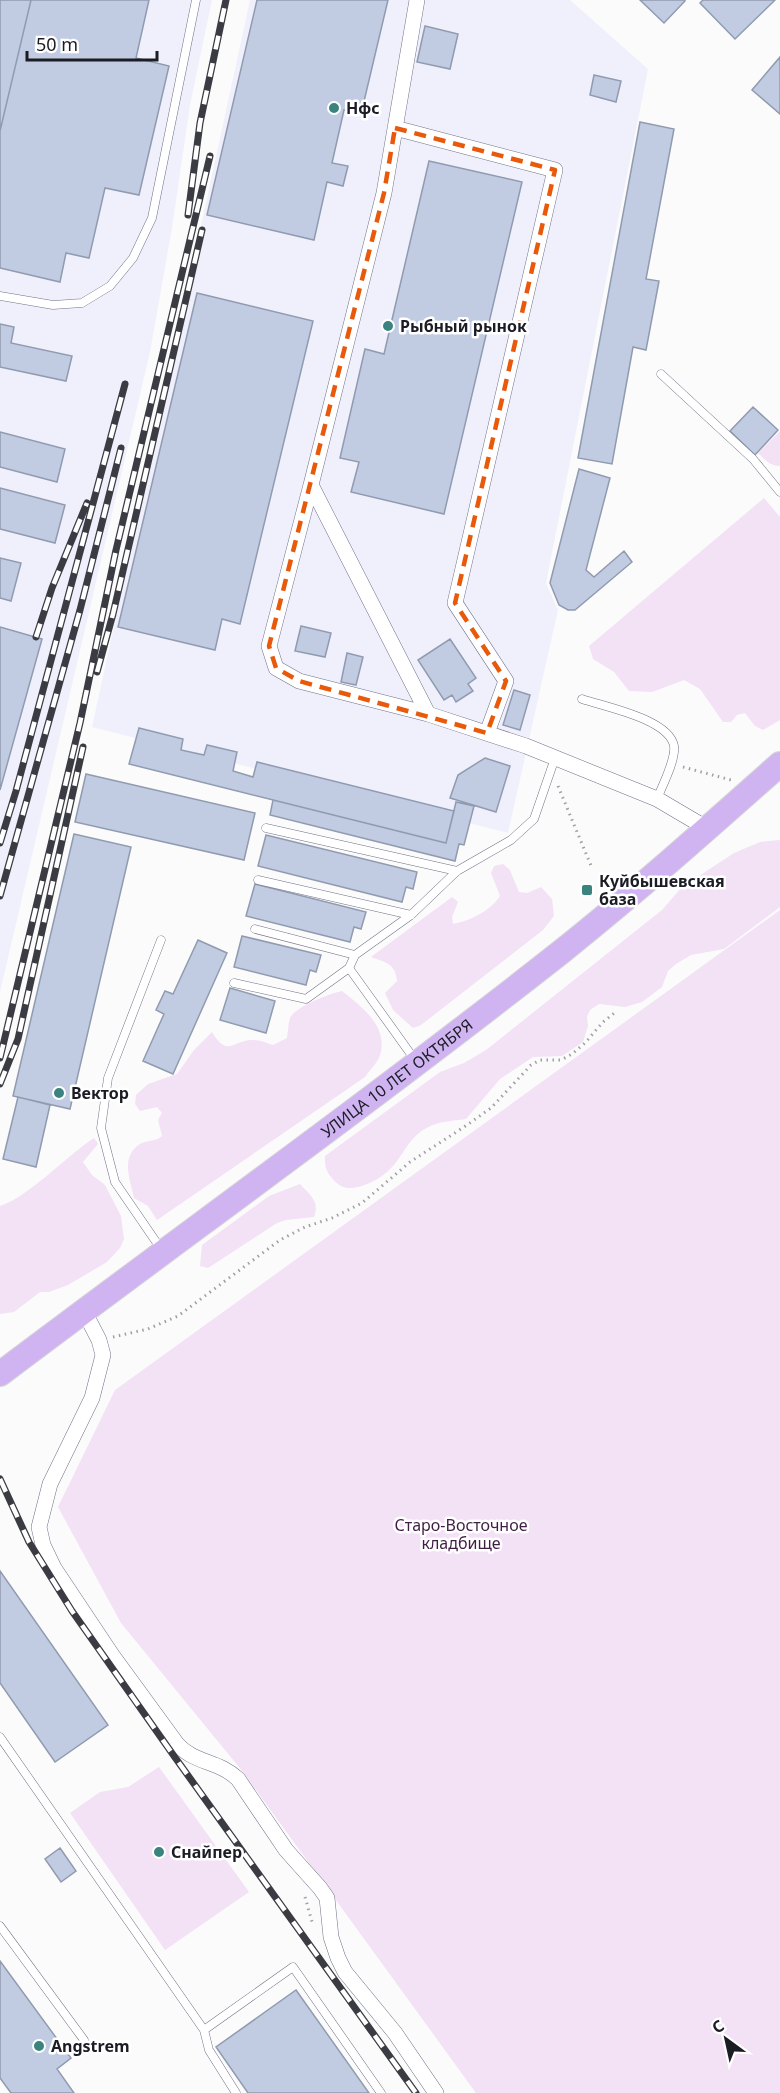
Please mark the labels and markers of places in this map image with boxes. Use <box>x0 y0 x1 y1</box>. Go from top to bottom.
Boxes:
place label: Нфс <box>346 97 380 119</box>
marker: Нфс <box>327 101 341 115</box>
place label: Рыбный рынок <box>400 315 527 337</box>
marker: Рыбный рынок <box>381 319 395 333</box>
place label: Куйбышевская база <box>599 870 725 910</box>
marker: Куйбышевская база <box>580 883 594 897</box>
place label: Вектор <box>71 1082 129 1104</box>
marker: Вектор <box>52 1086 66 1100</box>
place label: Снайпер <box>171 1841 242 1863</box>
marker: Снайпер <box>152 1845 166 1859</box>
place label: Angstrem <box>51 2035 130 2057</box>
marker: Angstrem <box>32 2039 46 2053</box>

